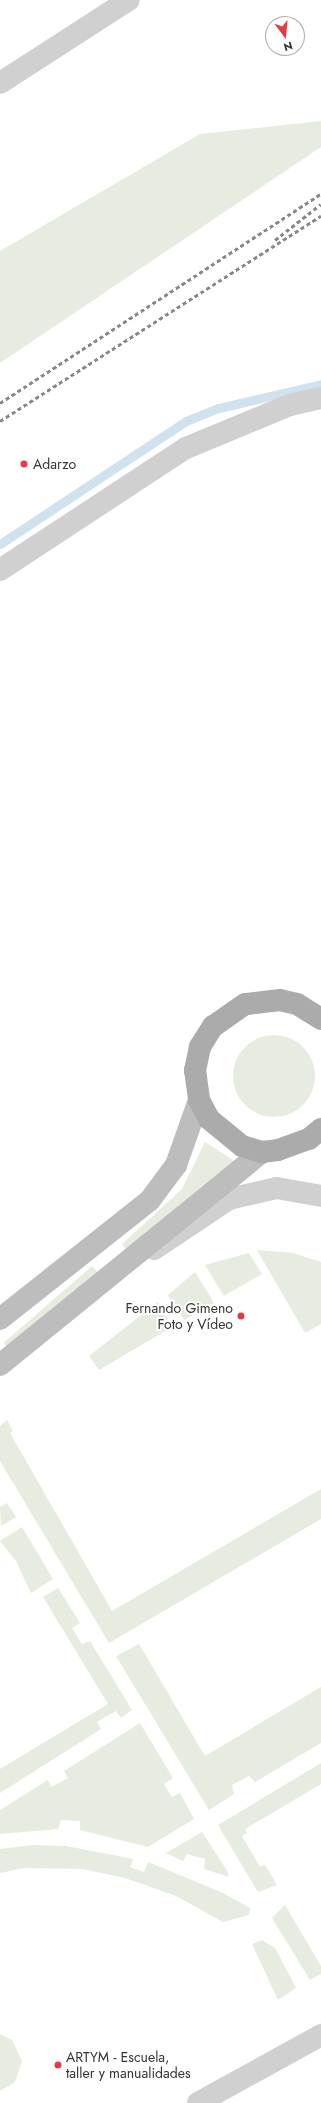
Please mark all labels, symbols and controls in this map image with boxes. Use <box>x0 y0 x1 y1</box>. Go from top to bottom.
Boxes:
north arrow <box>265 16 305 56</box>
text: N <box>282 38 294 55</box>
place label: Adarzo <box>33 456 76 472</box>
marker: Adarzo <box>18 458 30 470</box>
place label: Fernando Gimeno Foto y Vídeo <box>126 1300 233 1332</box>
marker: Fernando Gimeno Foto y Vídeo <box>236 1311 246 1321</box>
place label: ARTYM - Escuela, taller y manualidades <box>66 2049 191 2082</box>
marker: ARTYM - Escuela, taller y manualidades <box>53 2060 63 2070</box>

